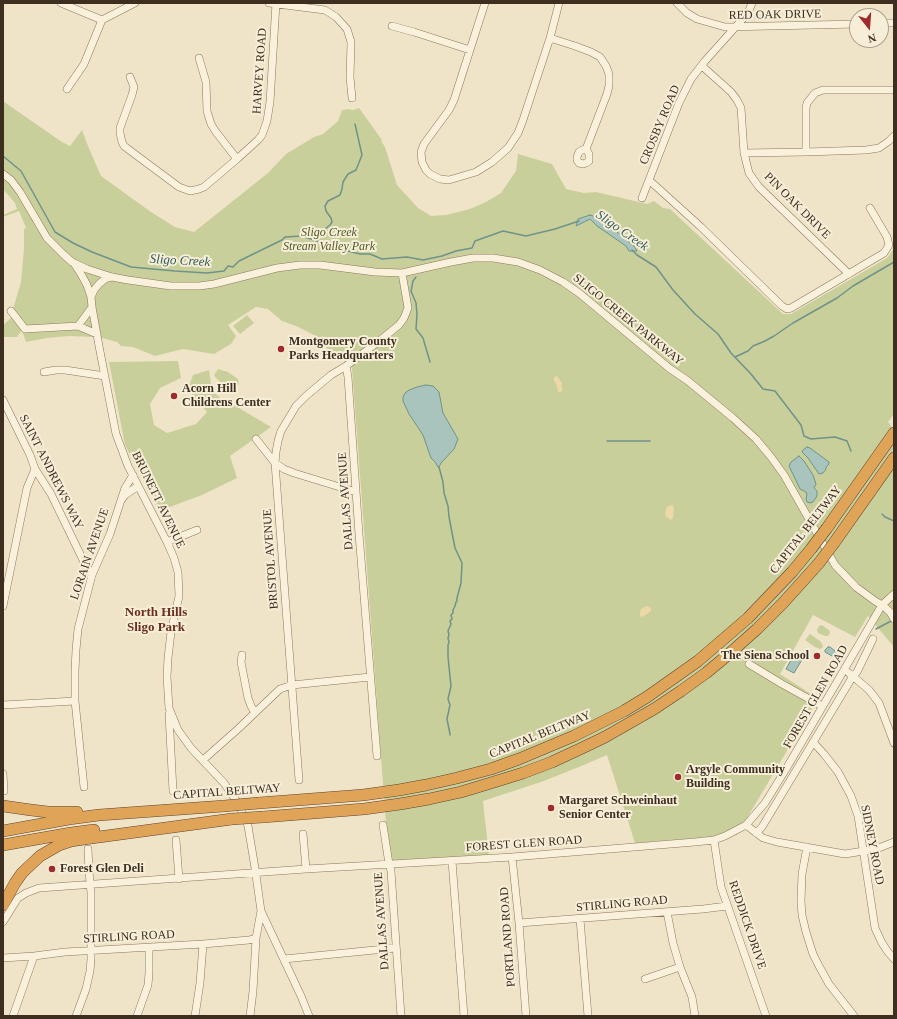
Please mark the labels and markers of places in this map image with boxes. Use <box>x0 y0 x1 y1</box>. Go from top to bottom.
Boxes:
place label: Montgomery County Parks Headquarters <box>289 335 397 363</box>
marker: Montgomery County Parks Headquarters <box>276 344 286 354</box>
place label: Acorn Hill Childrens Center <box>182 382 271 410</box>
marker: Acorn Hill Childrens Center <box>169 391 179 401</box>
place label: The Siena School <box>721 649 809 663</box>
marker: The Siena School <box>812 651 822 661</box>
place label: Argyle Community Building <box>686 763 785 791</box>
marker: Argyle Community Building <box>673 772 683 782</box>
place label: Margaret Schweinhaut Senior Center <box>559 794 677 822</box>
marker: Margaret Schweinhaut Senior Center <box>546 803 556 813</box>
place label: Forest Glen Deli <box>60 862 144 876</box>
marker: Forest Glen Deli <box>47 864 57 874</box>

